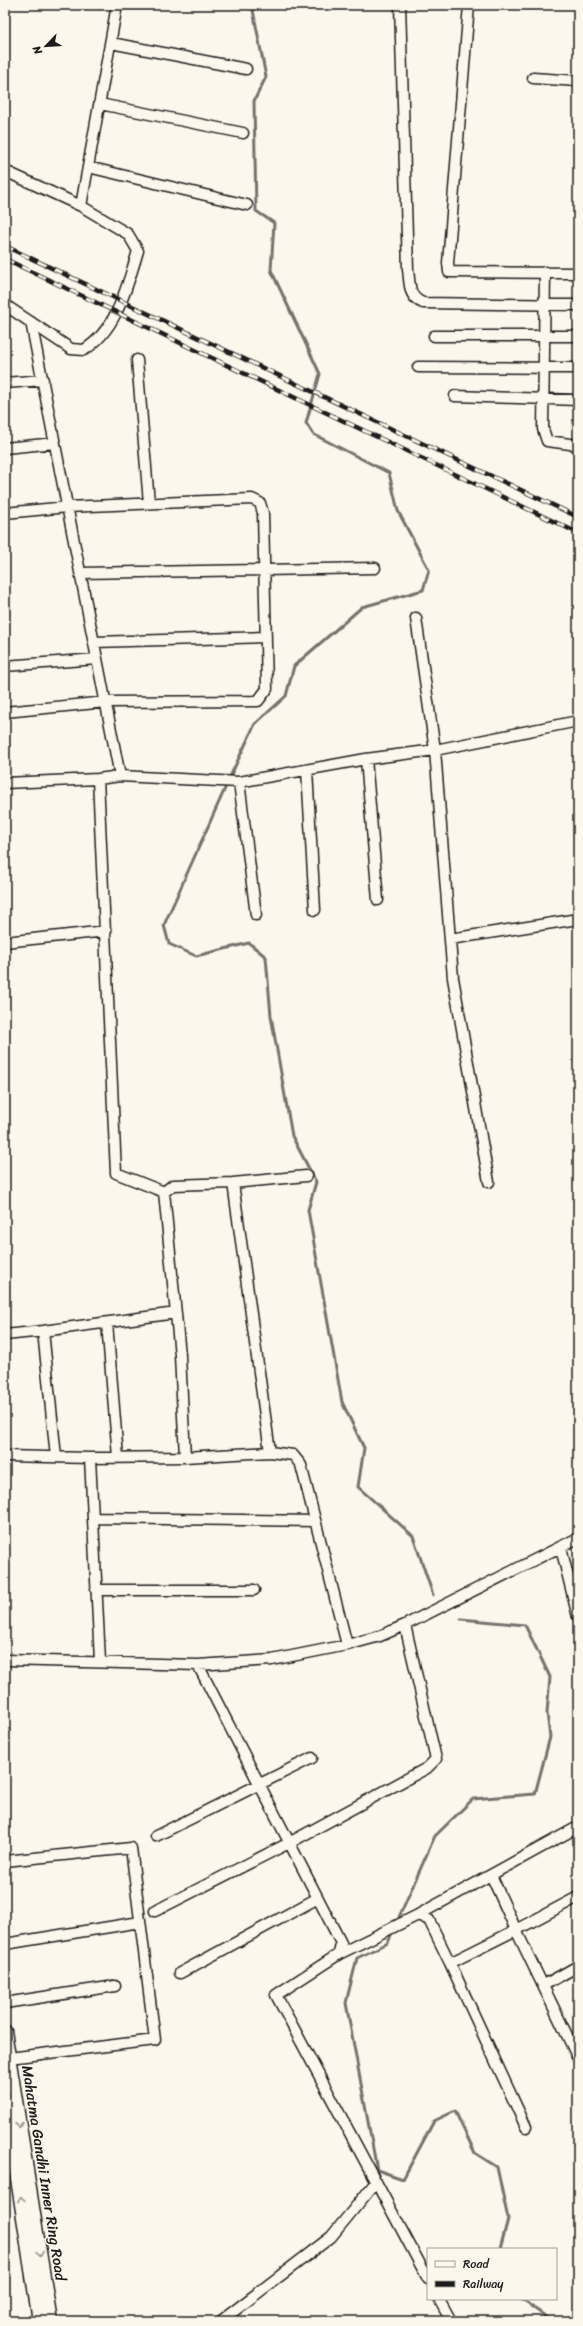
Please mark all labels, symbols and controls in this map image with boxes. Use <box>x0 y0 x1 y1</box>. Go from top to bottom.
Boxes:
north arrow <box>26 26 66 66</box>
text: N <box>27 42 48 58</box>
street label: Mahatma Gandhi Inner Ring Road <box>14 2063 74 2284</box>
one-way arrow <box>14 2122 23 2128</box>
one-way arrow <box>17 2196 26 2203</box>
legend <box>427 2248 557 2300</box>
one-way arrow <box>35 2250 44 2256</box>
text: Road <box>463 2253 490 2275</box>
text: Railway <box>463 2273 504 2295</box>

